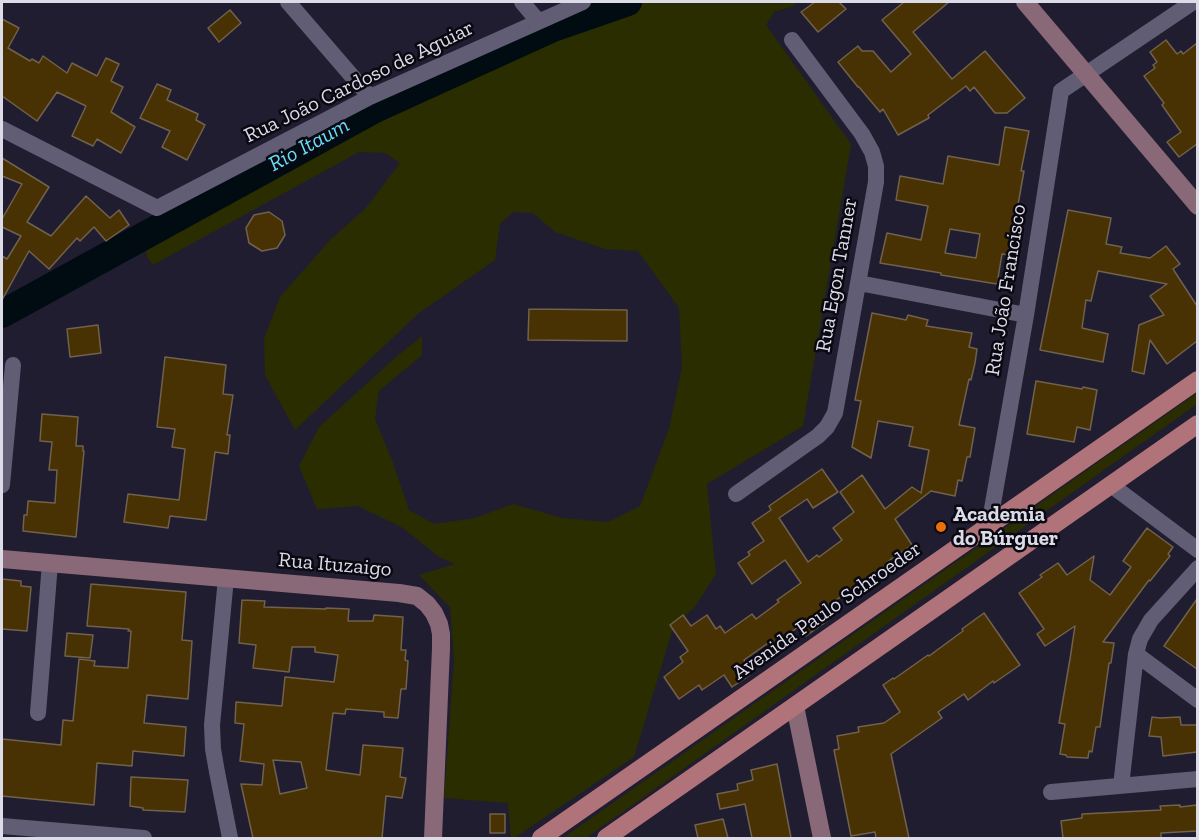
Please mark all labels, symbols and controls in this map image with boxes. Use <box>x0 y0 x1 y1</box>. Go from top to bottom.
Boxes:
street label: Rua João Cardoso de Aguiar <box>240 15 478 149</box>
water label: Rio Itaum <box>264 112 354 178</box>
street label: Rua Egon Tanner <box>811 196 863 354</box>
street label: Rua João Francisco <box>980 203 1032 377</box>
place label: Academia do Búrguer <box>953 502 1058 552</box>
marker: Academia do Búrguer <box>934 520 948 534</box>
street label: Avenida Paulo Schroeder <box>728 536 926 686</box>
street label: Rua Ituzaigo <box>277 547 393 583</box>

